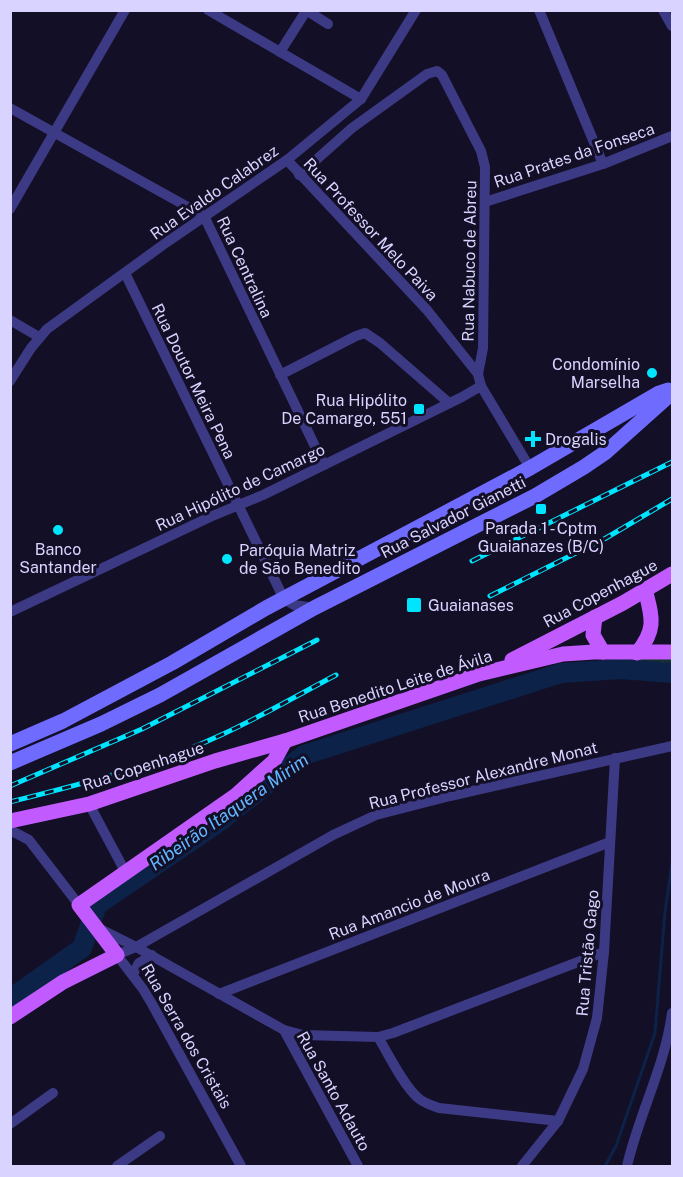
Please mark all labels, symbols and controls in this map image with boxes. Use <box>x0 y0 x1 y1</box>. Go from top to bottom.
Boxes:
street label: Rua Prates da Fonseca <box>491 119 657 192</box>
street label: Rua Evaldo Calabrez <box>147 141 282 244</box>
street label: Rua Professor Melo Paiva <box>299 154 442 305</box>
street label: Rua Nabuco de Abreu <box>459 180 480 342</box>
street label: Rua Centralina <box>213 214 276 321</box>
street label: Rua Doutor Meira Pena <box>148 300 239 462</box>
place label: Condomínio Marselha <box>552 355 640 392</box>
marker: Condomínio Marselha <box>645 366 659 380</box>
place label: Rua Hipólito De Camargo, 551 <box>281 391 407 428</box>
marker: Rua Hipólito De Camargo, 551 <box>412 402 426 416</box>
place label: Drogalis <box>545 430 607 449</box>
marker: Drogalis <box>526 432 540 446</box>
street label: Rua Hipólito de Camargo <box>153 440 328 535</box>
street label: Rua Salvador Gianetti <box>378 473 529 562</box>
marker: Parada 1 - Cptm Guaianazes (B/C) <box>534 502 548 516</box>
place label: Parada 1 - Cptm Guaianazes (B/C) <box>478 519 604 556</box>
marker: Banco Santander <box>51 523 65 537</box>
place label: Banco Santander <box>19 540 97 577</box>
place label: Paróquia Matriz de São Benedito <box>239 541 361 578</box>
marker: Paróquia Matriz de São Benedito <box>220 552 234 566</box>
street label: Rua Copenhague <box>540 555 661 632</box>
marker: Guaianases <box>405 596 423 614</box>
place label: Guaianases <box>428 596 514 615</box>
street label: Rua Benedito Leite de Ávila <box>296 645 494 727</box>
street label: Rua Copenhague <box>80 738 206 795</box>
street label: Rua Professor Alexandre Monat <box>367 738 599 813</box>
water label: Ribeirão Itaquera Mirim <box>145 749 312 875</box>
street label: Rua Amancio de Moura <box>326 865 492 944</box>
street label: Rua Tristão Gago <box>573 889 602 1017</box>
street label: Rua Serra dos Cristais <box>137 961 236 1112</box>
street label: Rua Santo Adauto <box>293 1028 374 1154</box>

